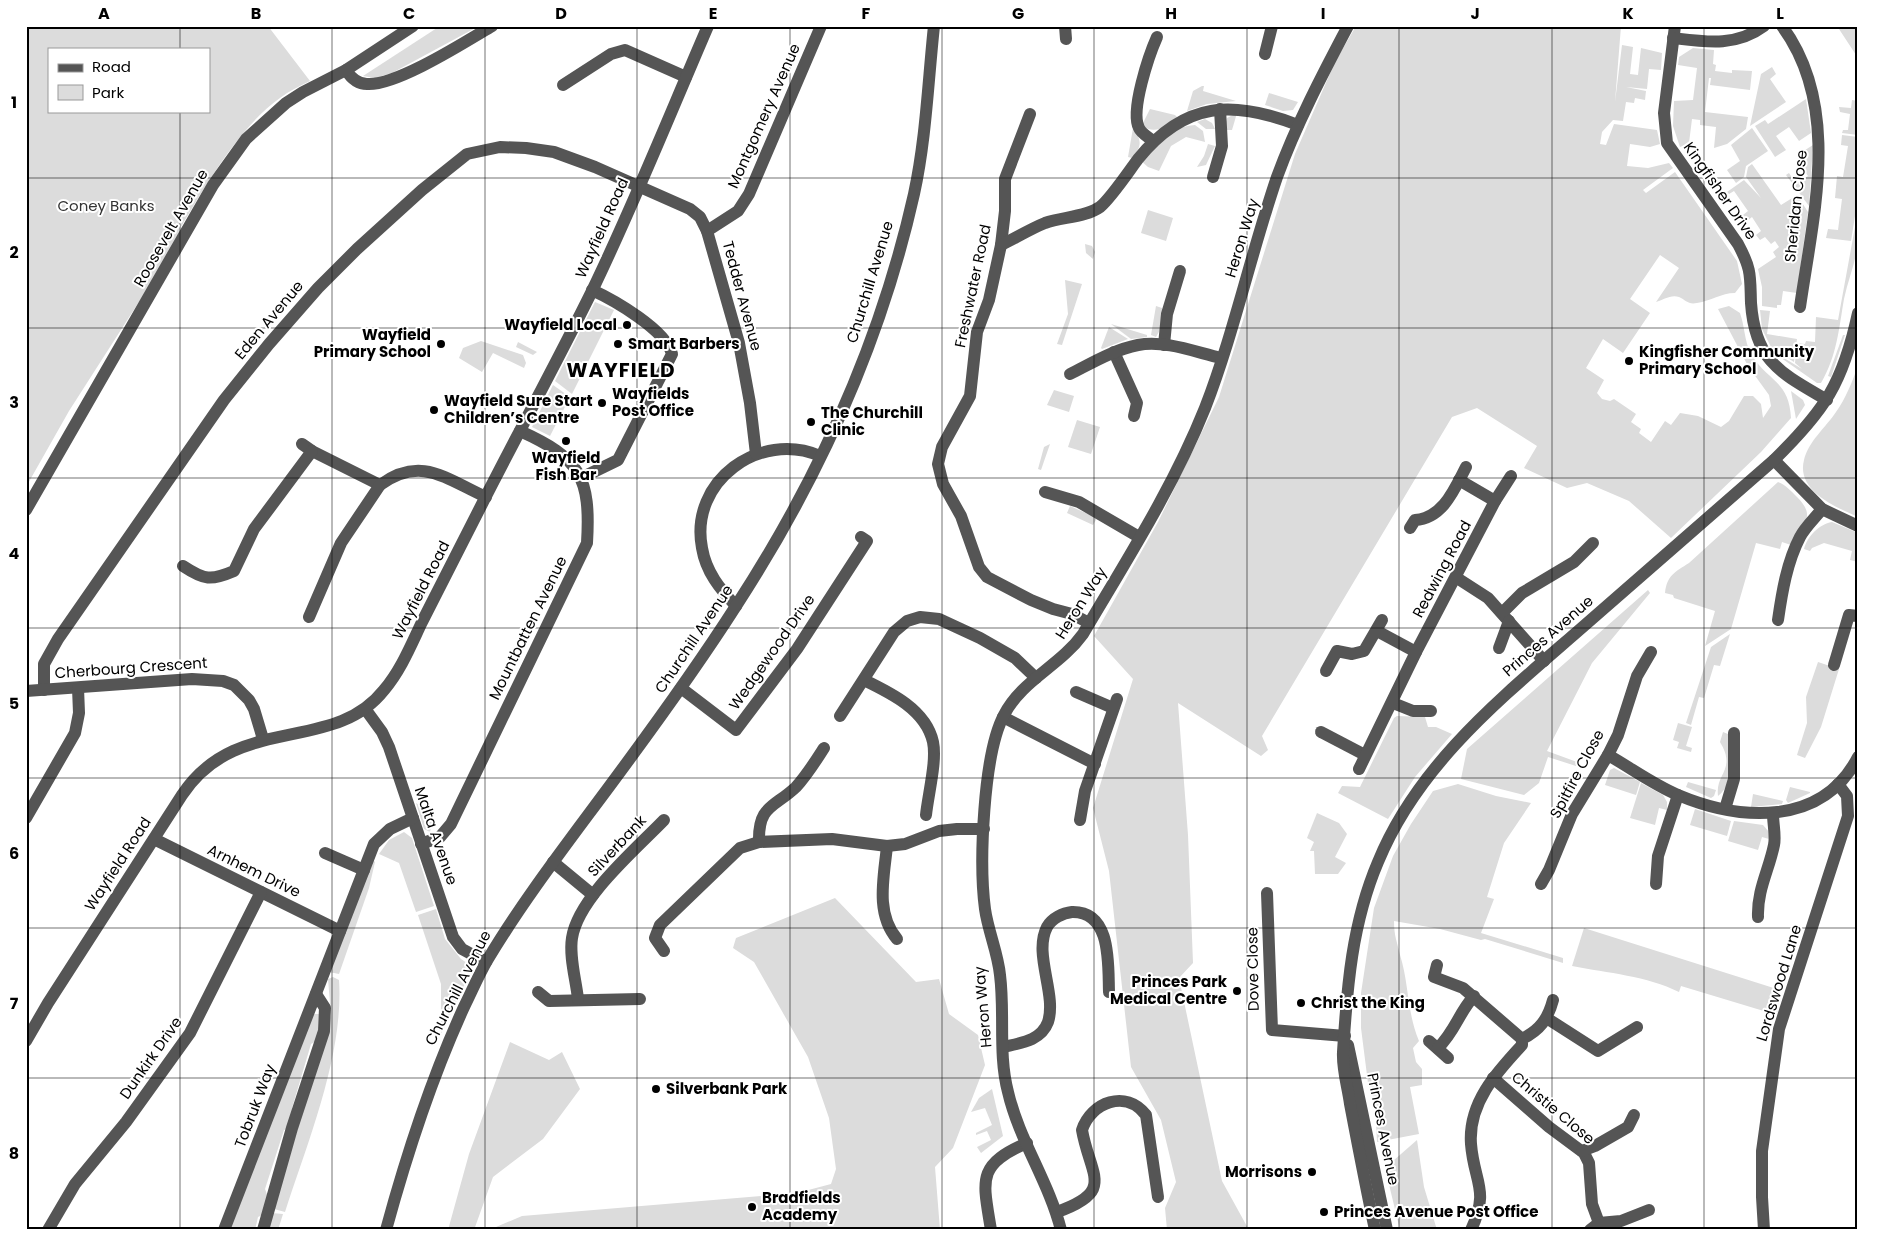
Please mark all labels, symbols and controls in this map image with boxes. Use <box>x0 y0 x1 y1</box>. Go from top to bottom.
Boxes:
text: A <box>98 2 110 25</box>
text: B <box>251 2 261 25</box>
text: C <box>403 2 415 25</box>
text: D <box>555 2 567 25</box>
text: E <box>709 2 717 25</box>
text: F <box>862 2 871 25</box>
text: G <box>1012 2 1024 25</box>
text: H <box>1165 2 1177 25</box>
text: I <box>1321 2 1325 25</box>
text: J <box>1470 2 1480 25</box>
text: K <box>1622 2 1634 25</box>
text: L <box>1776 2 1784 25</box>
street label: Montgomery Avenue <box>722 40 805 192</box>
legend <box>48 48 210 112</box>
text: Road <box>92 56 131 77</box>
text: Park <box>92 82 124 103</box>
text: 1 <box>11 91 17 114</box>
street label: Kingfisher Drive <box>1679 138 1762 244</box>
street label: Sheridan Close <box>1779 149 1812 263</box>
street label: Roosevelt Avenue <box>128 165 213 290</box>
street label: Wayfield Road <box>570 174 633 281</box>
park label: Coney Banks <box>57 195 155 216</box>
street label: Heron Way <box>1220 195 1264 280</box>
street label: Churchill Avenue <box>841 218 898 345</box>
street label: Freshwater Road <box>949 222 996 350</box>
street label: Tedder Avenue <box>718 239 767 353</box>
text: 2 <box>9 241 19 264</box>
street label: Eden Avenue <box>229 276 308 364</box>
place label: Wayfield Local <box>504 314 617 335</box>
marker: Wayfield Local <box>621 319 633 331</box>
place label: Wayfield Primary School <box>314 324 431 362</box>
place label: Smart Barbers <box>628 333 740 354</box>
marker: Wayfield Primary School <box>435 338 447 350</box>
marker: Smart Barbers <box>612 338 624 350</box>
place label: Kingfisher Community Primary School <box>1639 341 1815 379</box>
marker: Kingfisher Community Primary School <box>1623 355 1635 367</box>
district label: WAYFIELD <box>567 356 675 384</box>
place label: Wayfields Post Office <box>612 383 694 421</box>
place label: Wayfield Sure Start Children’s Centre <box>444 390 593 428</box>
text: 3 <box>9 391 19 414</box>
marker: Wayfields Post Office <box>596 397 608 409</box>
place label: The Churchill Clinic <box>821 402 923 440</box>
marker: Wayfield Sure Start Children’s Centre <box>428 404 440 416</box>
marker: The Churchill Clinic <box>805 416 817 428</box>
marker: Wayfield Fish Bar <box>560 435 572 447</box>
place label: Wayfield Fish Bar <box>531 447 601 485</box>
street label: Redwing Road <box>1407 516 1476 621</box>
street label: Wayfield Road <box>387 537 454 643</box>
text: 4 <box>9 542 20 565</box>
street label: Mountbatten Avenue <box>484 552 572 703</box>
street label: Heron Way <box>1050 562 1111 643</box>
street label: Churchill Avenue <box>650 580 738 697</box>
street label: Wedgewood Drive <box>724 590 819 714</box>
street label: Princes Avenue <box>1498 590 1598 681</box>
street label: Cherbourg Crescent <box>54 652 208 683</box>
text: 5 <box>9 692 19 715</box>
street label: Spitfire Close <box>1544 726 1609 822</box>
street label: Malta Avenue <box>410 784 463 888</box>
street label: Silverbank <box>583 810 651 881</box>
street label: Wayfield Road <box>79 813 156 915</box>
street label: Arnhem Drive <box>204 839 304 902</box>
text: 6 <box>9 842 19 865</box>
street label: Lordswood Lane <box>1751 922 1806 1044</box>
street label: Churchill Avenue <box>419 927 496 1049</box>
street label: Dove Close <box>1241 927 1264 1011</box>
street label: Heron Way <box>968 965 997 1049</box>
place label: Princes Park Medical Centre <box>1110 971 1228 1009</box>
marker: Princes Park Medical Centre <box>1231 985 1243 997</box>
text: 7 <box>10 992 19 1015</box>
place label: Christ the King <box>1311 992 1425 1013</box>
marker: Christ the King <box>1295 997 1307 1009</box>
street label: Dunkirk Drive <box>114 1012 187 1103</box>
street label: Tobruk Way <box>229 1060 280 1151</box>
street label: Christie Close <box>1507 1067 1599 1149</box>
street label: Princes Avenue <box>1362 1071 1405 1187</box>
place label: Silverbank Park <box>666 1078 788 1099</box>
marker: Silverbank Park <box>650 1083 662 1095</box>
text: 8 <box>9 1142 19 1165</box>
place label: Morrisons <box>1225 1161 1302 1182</box>
marker: Morrisons <box>1306 1166 1318 1178</box>
place label: Bradfields Academy <box>762 1187 841 1225</box>
marker: Bradfields Academy <box>746 1201 758 1213</box>
place label: Princes Avenue Post Office <box>1334 1201 1538 1222</box>
marker: Princes Avenue Post Office <box>1318 1206 1330 1218</box>

